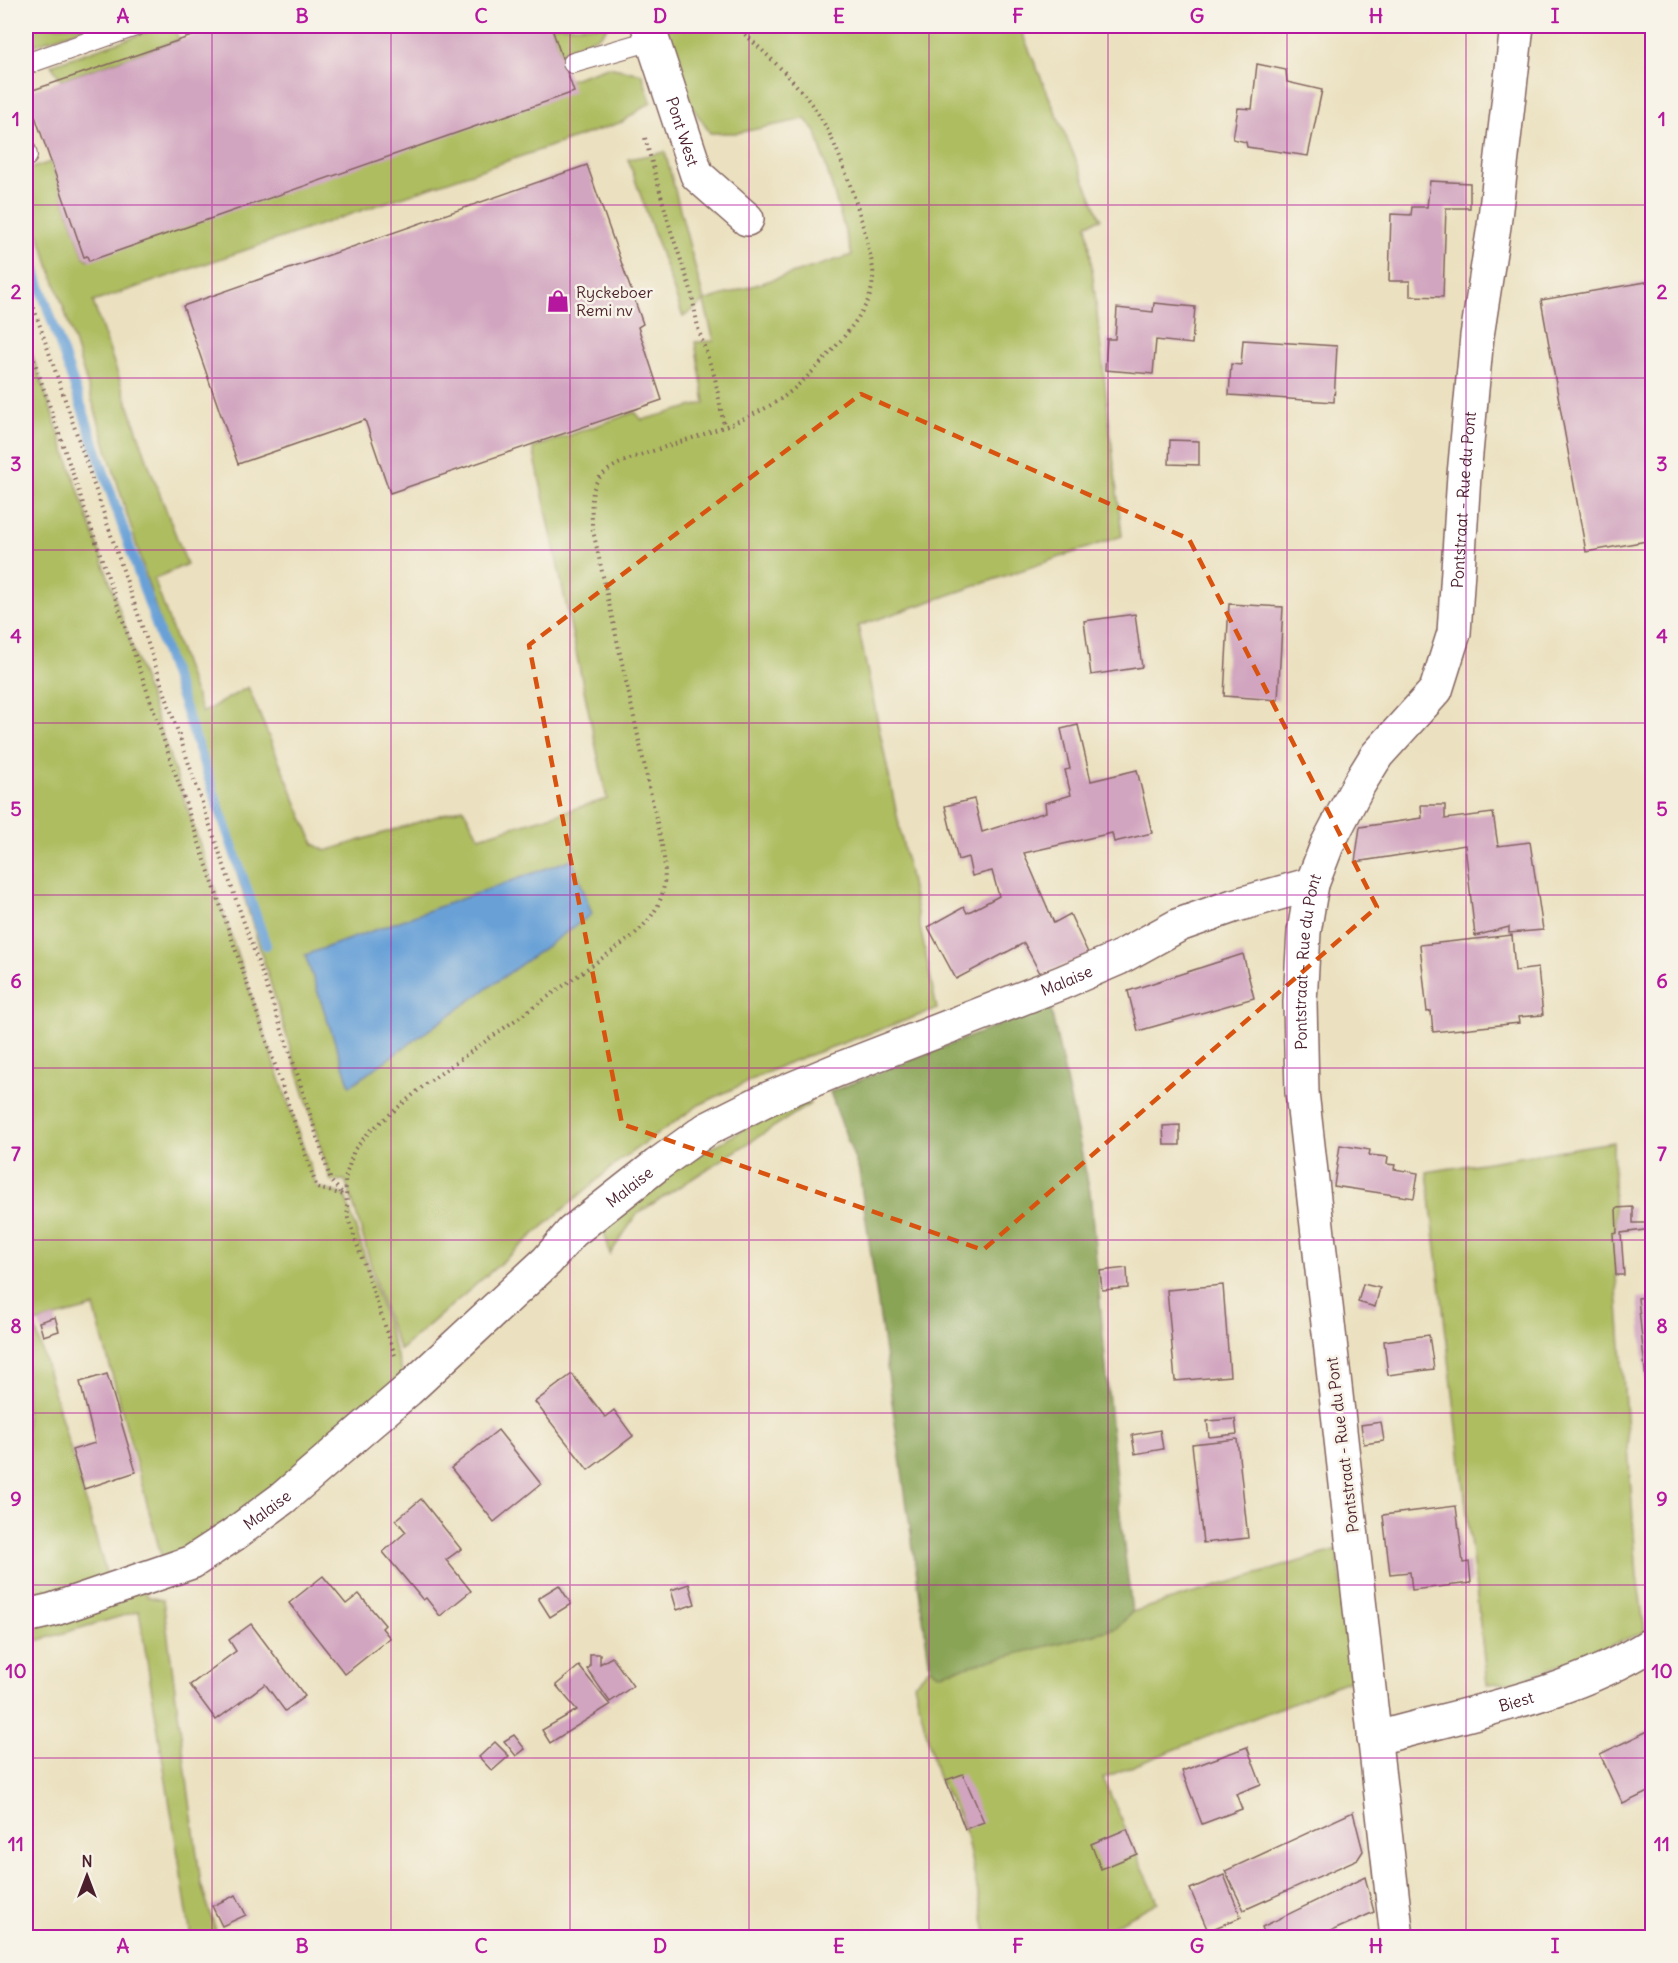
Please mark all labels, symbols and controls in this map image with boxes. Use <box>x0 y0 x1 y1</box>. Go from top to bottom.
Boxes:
text: A <box>117 3 130 28</box>
text: B <box>295 3 309 28</box>
text: C <box>474 3 488 28</box>
text: D <box>653 3 667 28</box>
text: E <box>833 3 845 28</box>
text: F <box>1012 3 1024 28</box>
text: G <box>1190 3 1204 28</box>
text: H <box>1369 3 1383 28</box>
text: I <box>1551 3 1560 28</box>
street label: Pont West <box>662 94 704 169</box>
text: 1 <box>12 106 20 131</box>
text: 1 <box>1658 106 1666 131</box>
text: 2 <box>11 279 22 304</box>
text: 2 <box>1657 279 1668 304</box>
place label: Ryckeboer Remi nv <box>576 282 653 320</box>
shop icon: Ryckeboer Remi nv <box>545 288 571 314</box>
street label: Pontstraat - Rue du Pont <box>1447 410 1480 589</box>
text: 3 <box>10 451 22 476</box>
text: 3 <box>1656 451 1668 476</box>
text: 4 <box>10 623 22 648</box>
text: 4 <box>1656 623 1668 648</box>
text: 5 <box>10 796 22 821</box>
text: 5 <box>1656 796 1668 821</box>
street label: Pontstraat - Rue du Pont <box>1290 870 1325 1050</box>
street label: Malaise <box>1038 961 1095 1000</box>
text: 6 <box>10 968 22 993</box>
text: 6 <box>1656 968 1668 993</box>
text: 7 <box>11 1141 21 1166</box>
text: 7 <box>1657 1141 1667 1166</box>
street label: Malaise <box>602 1162 657 1212</box>
text: 8 <box>10 1313 22 1338</box>
text: 8 <box>1656 1313 1668 1338</box>
street label: Pontstraat - Rue du Pont <box>1321 1355 1363 1534</box>
text: 9 <box>10 1486 22 1511</box>
street label: Malaise <box>239 1486 295 1534</box>
text: 9 <box>1656 1486 1668 1511</box>
text: 10 <box>5 1658 27 1683</box>
text: 10 <box>1651 1658 1673 1683</box>
street label: Biest <box>1496 1687 1537 1716</box>
text: 11 <box>8 1831 24 1856</box>
text: 11 <box>1654 1831 1670 1856</box>
north arrow <box>57 1846 117 1906</box>
text: N <box>81 1851 93 1871</box>
text: A <box>117 1933 130 1958</box>
text: B <box>295 1933 309 1958</box>
text: C <box>474 1933 488 1958</box>
text: D <box>653 1933 667 1958</box>
text: E <box>833 1933 845 1958</box>
text: F <box>1012 1933 1024 1958</box>
text: G <box>1190 1933 1204 1958</box>
text: H <box>1369 1933 1383 1958</box>
text: I <box>1551 1933 1560 1958</box>

